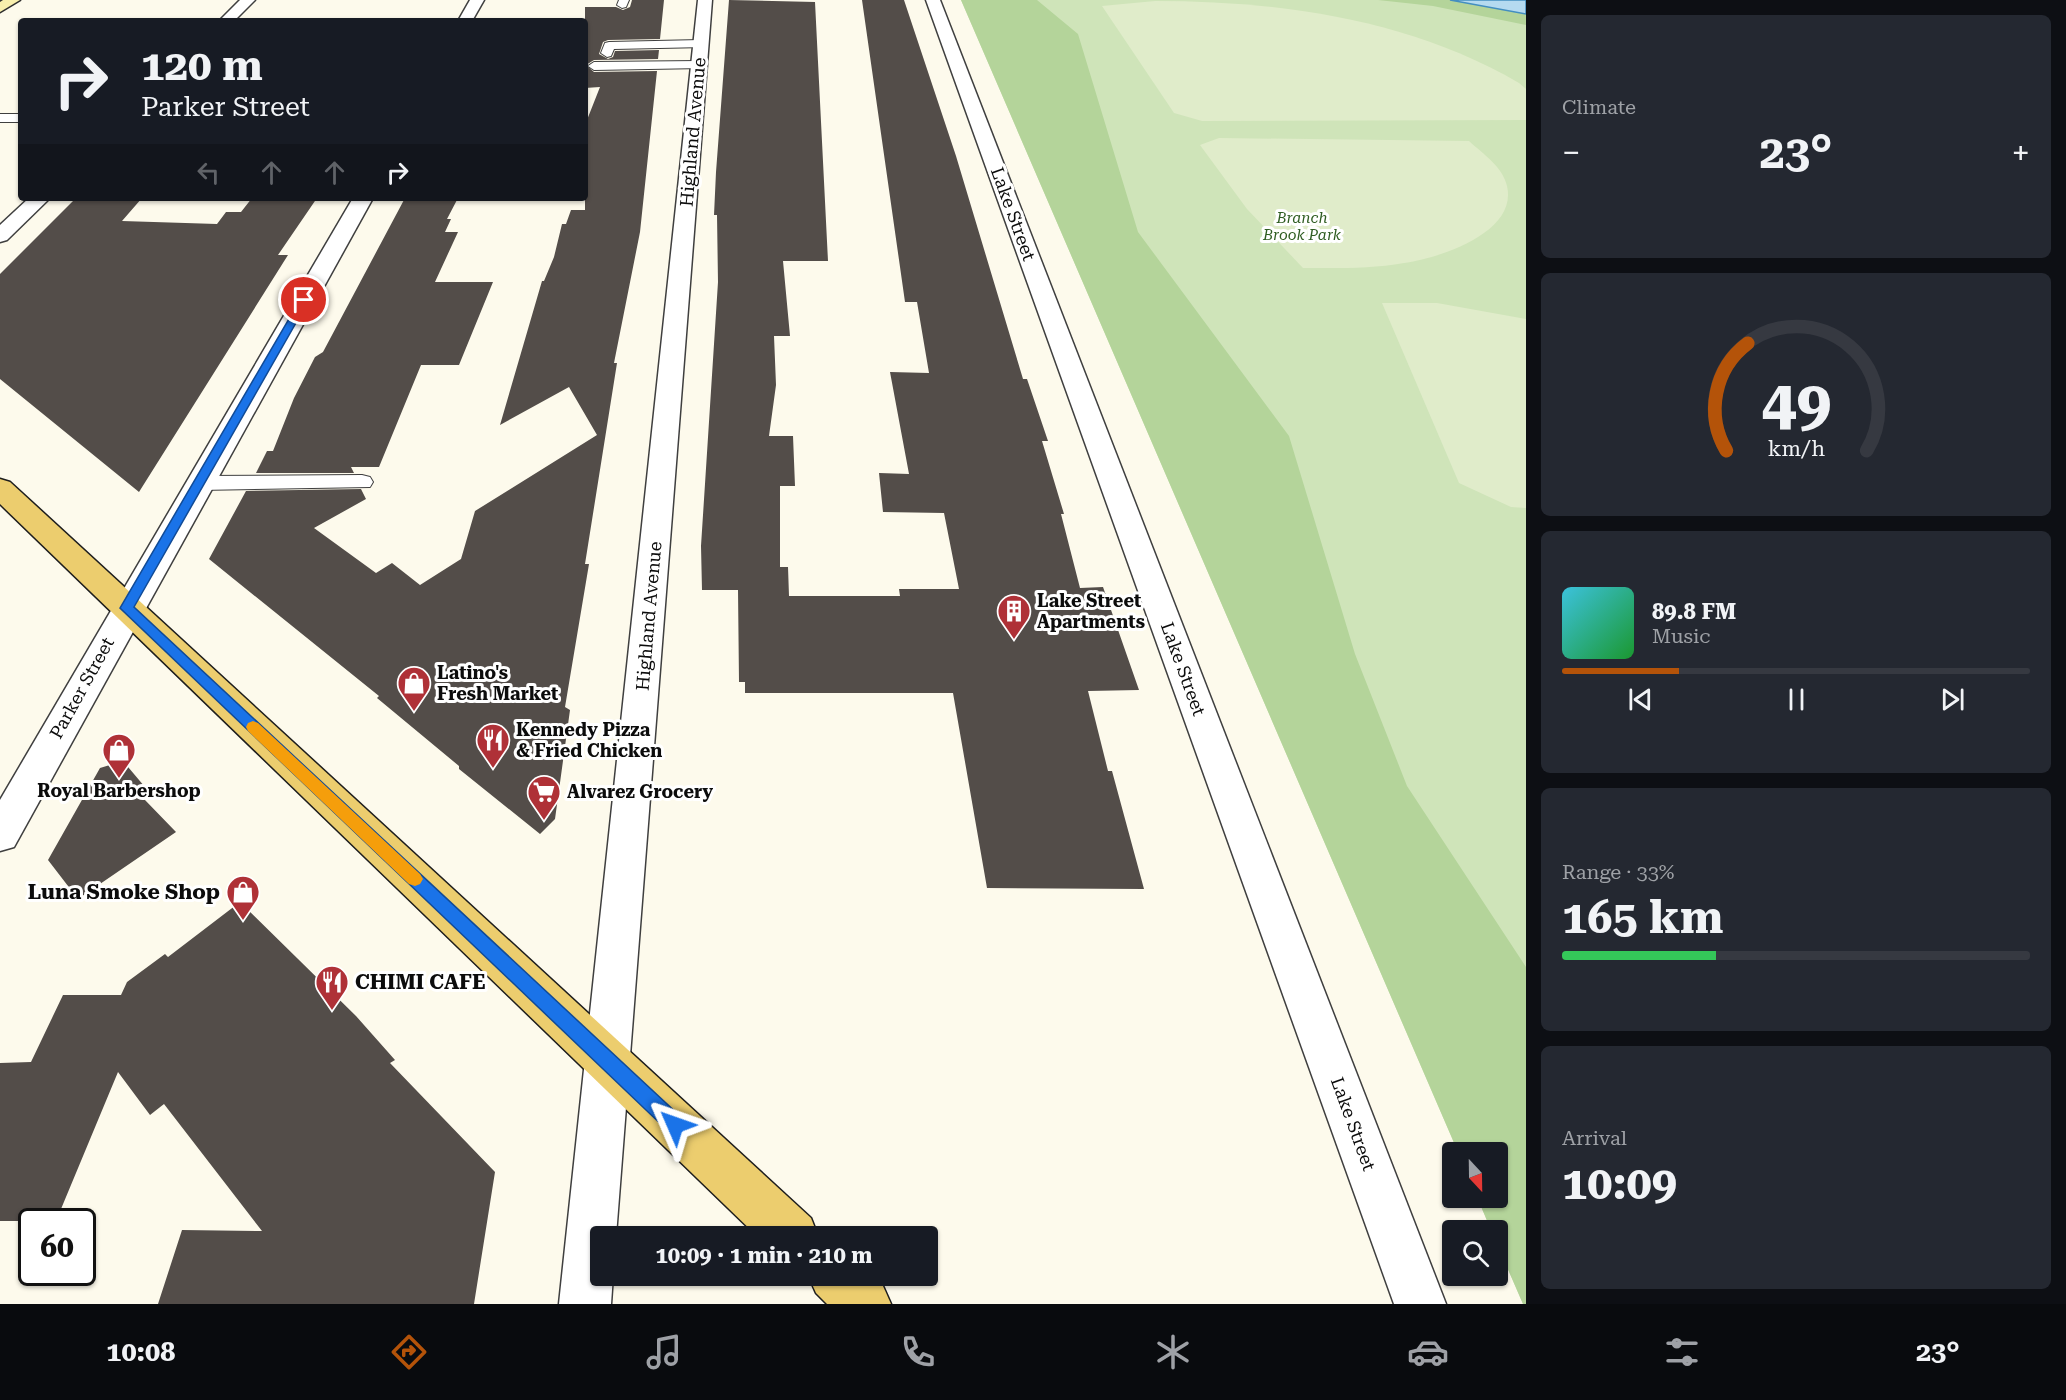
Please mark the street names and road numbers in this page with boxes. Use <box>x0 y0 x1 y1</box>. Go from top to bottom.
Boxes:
street label: Highland Avenue <box>676 56 710 208</box>
street label: Lake Street <box>987 164 1040 264</box>
street label: Highland Avenue <box>632 540 666 692</box>
street label: Lake Street <box>1157 619 1210 719</box>
street label: Parker Street <box>45 633 118 742</box>
street label: Lake Street <box>1327 1074 1380 1174</box>

